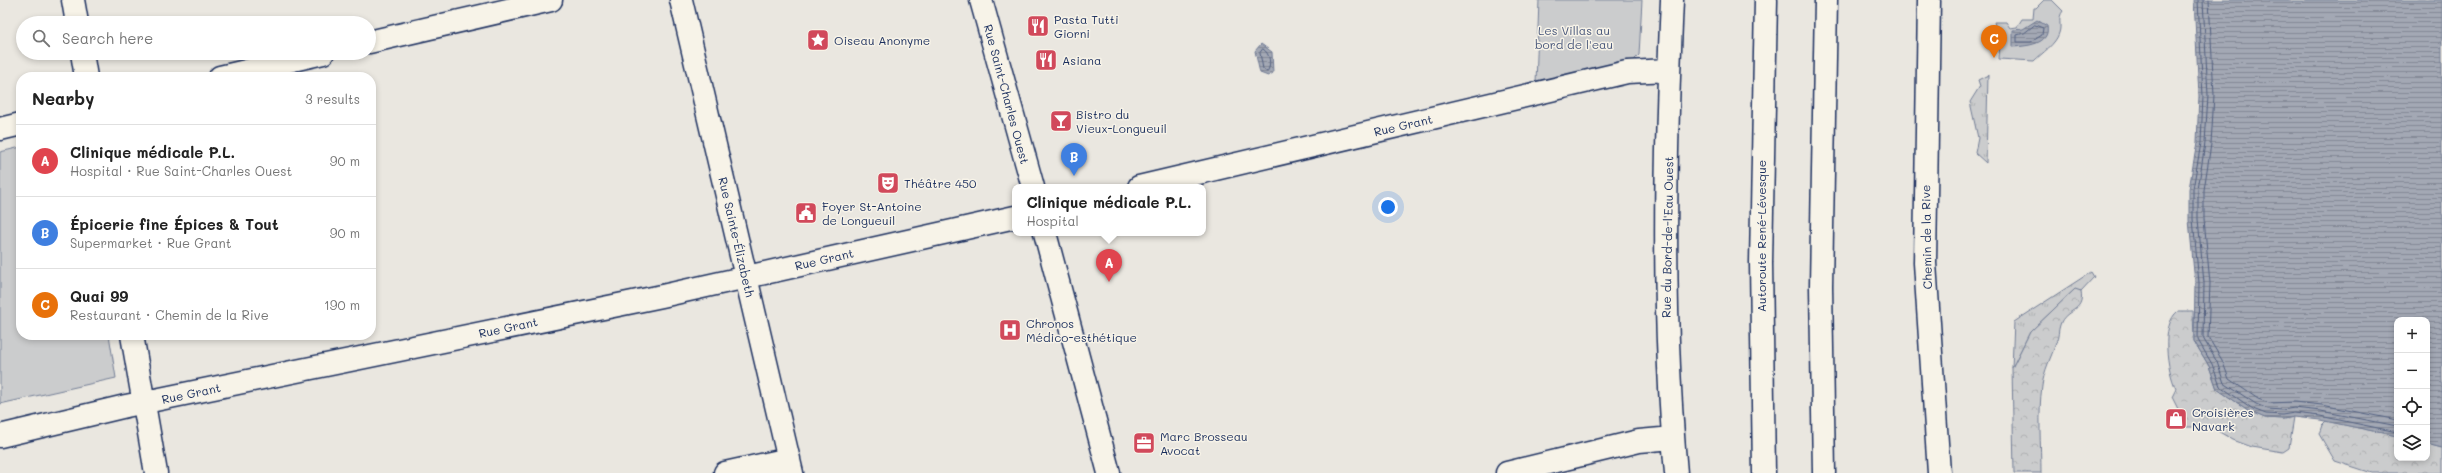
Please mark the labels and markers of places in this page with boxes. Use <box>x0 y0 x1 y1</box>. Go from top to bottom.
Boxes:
place label: Pasta Tutti Giorni <box>1054 11 1119 41</box>
restaurant icon: Pasta Tutti Giorni <box>1025 13 1051 39</box>
pin: C <box>1981 25 2007 58</box>
place icon: Oiseau Anonyme <box>805 27 831 53</box>
place label: Oiseau Anonyme <box>834 32 930 48</box>
restaurant icon: Asiana <box>1033 47 1059 73</box>
place label: Asiana <box>1062 52 1101 68</box>
place label: Bistro du Vieux-Longueuil <box>1076 106 1167 136</box>
bar icon: Bistro du Vieux-Longueuil <box>1048 108 1074 134</box>
pin: B <box>1061 143 1087 176</box>
theatre icon: Théâtre 450 <box>875 170 901 196</box>
place label: Théâtre 450 <box>904 175 977 191</box>
place label: Foyer St-Antoine de Longueuil <box>822 198 922 228</box>
public building icon: Foyer St-Antoine de Longueuil <box>793 200 819 226</box>
pin: A <box>1096 249 1122 282</box>
place label: Chronos Médico-esthétique <box>1026 315 1137 345</box>
hospital icon: Chronos Médico-esthétique <box>997 317 1023 343</box>
place label: Croisières Navark <box>2192 404 2254 434</box>
shop icon: Croisières Navark <box>2163 406 2189 432</box>
place label: Marc Brosseau Avocat <box>1160 428 1248 458</box>
office icon: Marc Brosseau Avocat <box>1131 430 1157 456</box>

